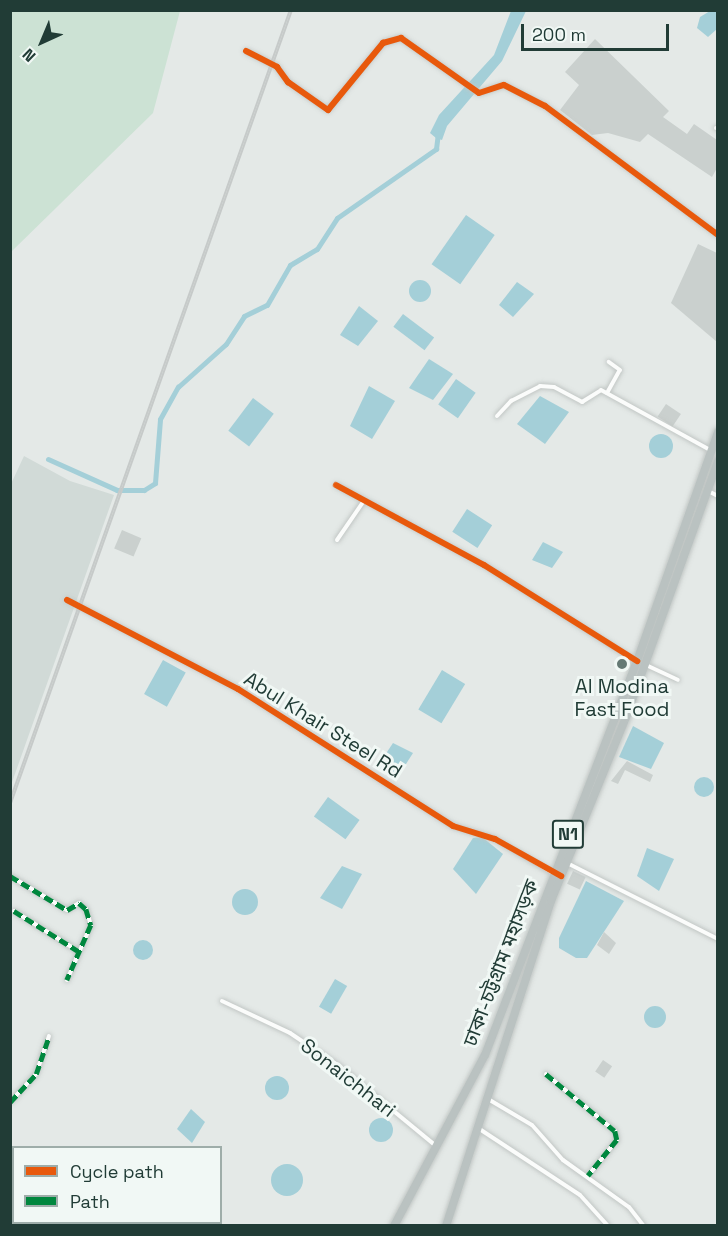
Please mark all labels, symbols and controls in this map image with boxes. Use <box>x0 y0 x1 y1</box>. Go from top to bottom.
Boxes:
north arrow <box>12 12 72 72</box>
scale bar <box>524 12 672 50</box>
text: 200 m <box>532 23 586 46</box>
text: N <box>18 44 40 67</box>
marker: Al Modina Fast Food <box>615 657 629 671</box>
street label: Abul Khair Steel Rd <box>240 667 406 783</box>
place label: Al Modina Fast Food <box>574 674 670 721</box>
road number: N1 <box>552 819 584 849</box>
street label: ঢাকা-চট্টগ্রাম মহাসড়ক <box>458 876 544 1050</box>
street label: Sonaichhari <box>296 1034 400 1122</box>
legend <box>12 1146 222 1224</box>
text: Cycle path <box>70 1160 164 1183</box>
text: Path <box>70 1190 110 1213</box>

